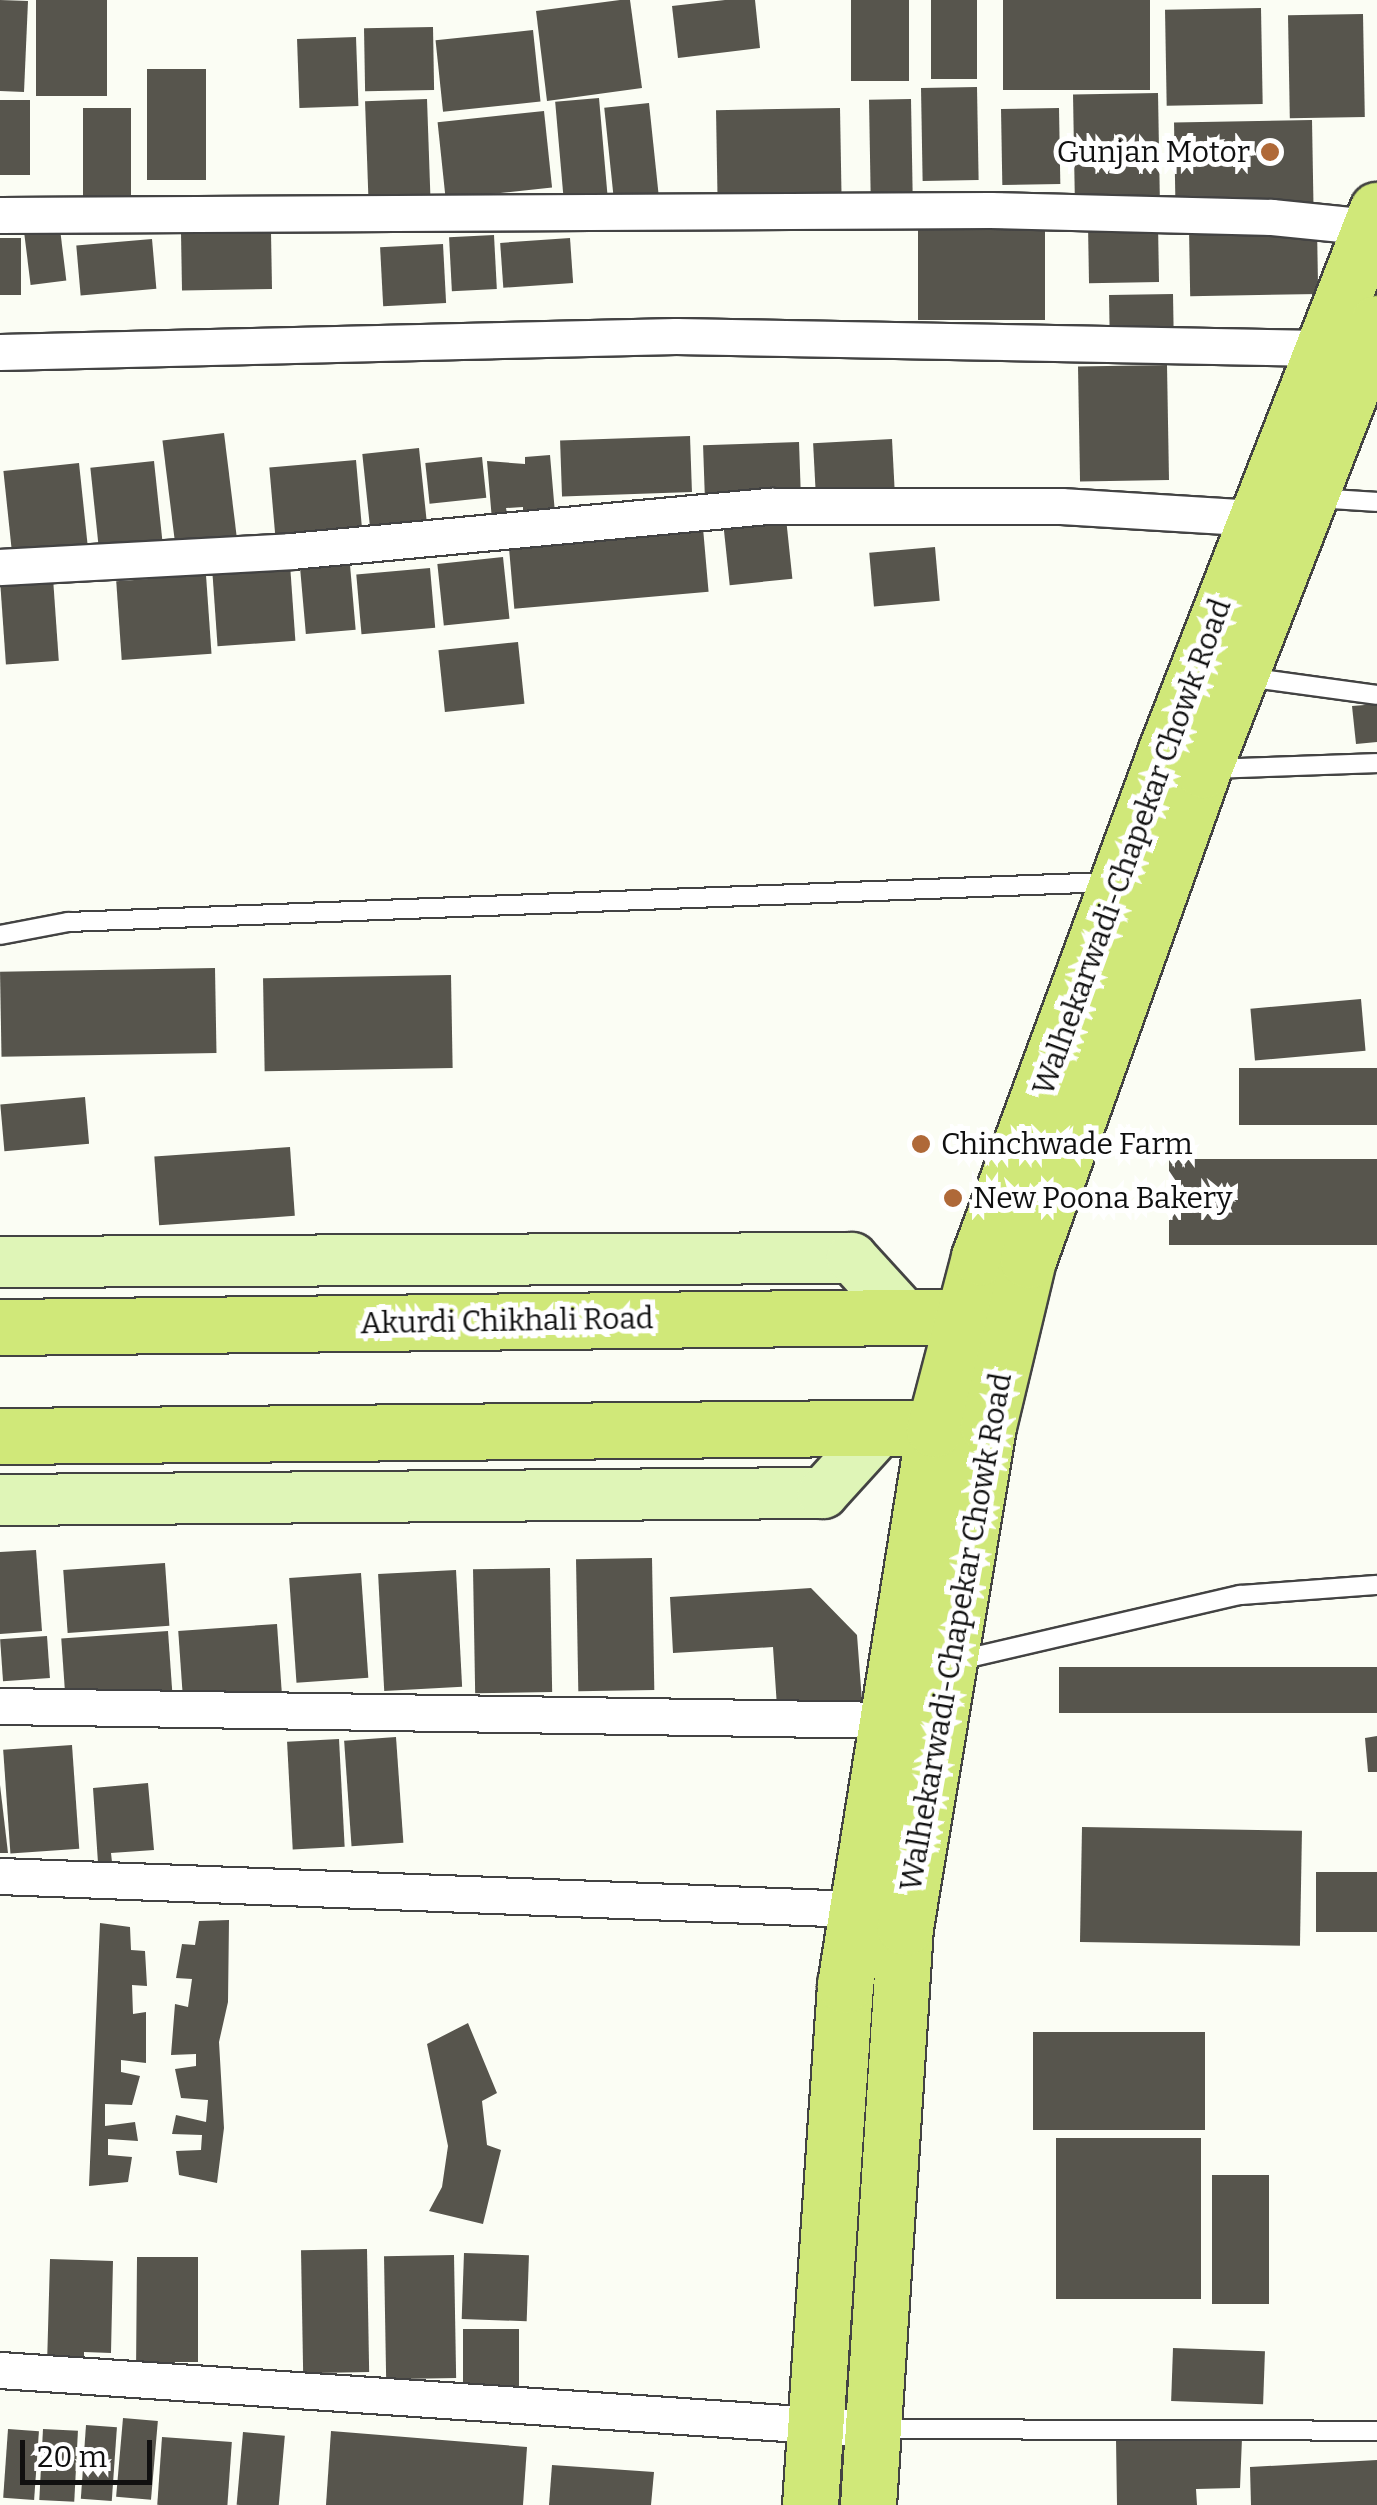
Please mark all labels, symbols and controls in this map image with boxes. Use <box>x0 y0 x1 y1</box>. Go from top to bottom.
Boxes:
place label: Gunjan Motor <box>1057 134 1250 170</box>
marker: Gunjan Motor <box>1259 141 1281 163</box>
street label: Walhekarwadi-Chapekar Chowk Road <box>1025 594 1239 1100</box>
place label: Chinchwade Farm <box>941 1126 1193 1162</box>
marker: Chinchwade Farm <box>910 1133 932 1155</box>
place label: New Poona Bakery <box>973 1180 1232 1216</box>
marker: New Poona Bakery <box>942 1187 964 1209</box>
street label: Akurdi Chikhali Road <box>360 1300 654 1342</box>
street label: Walhekarwadi-Chapekar Chowk Road <box>893 1370 1019 1894</box>
scale bar <box>25 2420 158 2482</box>
text: 20 m <box>37 2439 107 2475</box>

